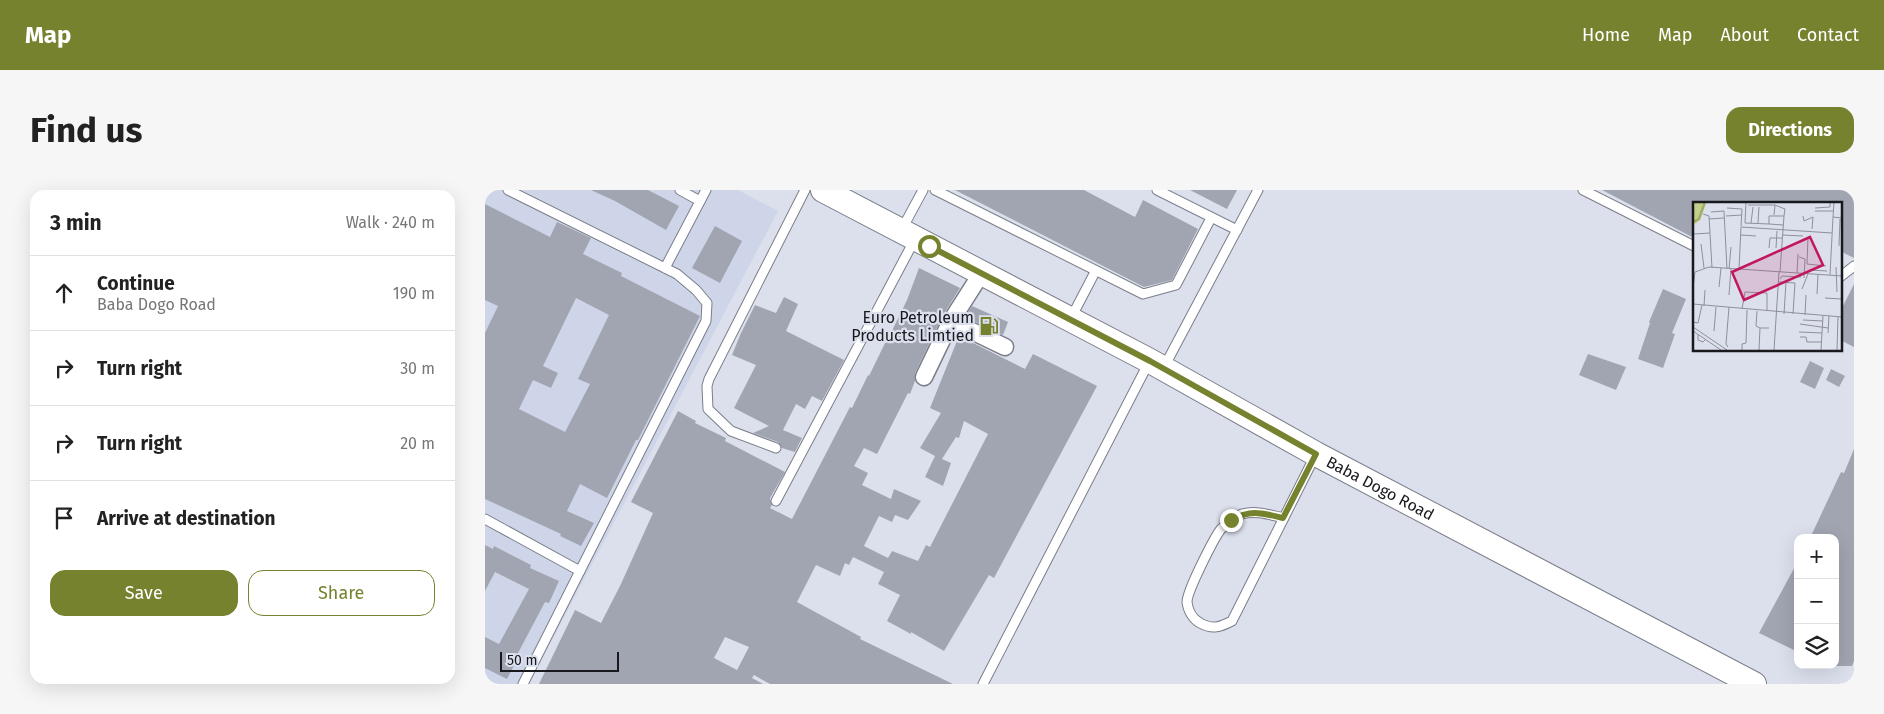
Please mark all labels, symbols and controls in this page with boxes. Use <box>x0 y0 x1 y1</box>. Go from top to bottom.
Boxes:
text: Map <box>25 21 71 49</box>
text: Home <box>1582 24 1630 46</box>
text: Map <box>1658 24 1692 46</box>
text: About <box>1720 24 1769 46</box>
text: Contact <box>1797 24 1859 46</box>
button: Directions <box>1726 107 1854 153</box>
text: Find us <box>30 109 142 151</box>
inset map <box>1693 202 1841 351</box>
text: 3 min <box>50 210 102 236</box>
text: Walk · 240 m <box>346 213 435 232</box>
route start <box>918 235 941 258</box>
text: Continue <box>97 272 175 295</box>
icon: ahead <box>50 279 78 307</box>
text: 190 m <box>393 284 435 303</box>
text: Baba Dogo Road <box>97 295 216 314</box>
place label: Euro Petroleum Products Limtied <box>851 308 974 345</box>
fuel station icon: Euro Petroleum Products Limtied <box>978 315 1000 337</box>
icon: right <box>50 354 78 382</box>
text: Turn right <box>97 357 182 380</box>
text: 30 m <box>400 359 435 378</box>
icon: right <box>50 429 78 457</box>
text: Turn right <box>97 432 182 455</box>
text: 20 m <box>400 434 435 453</box>
street label: Baba Dogo Road <box>1323 452 1438 524</box>
icon: arrive <box>50 504 78 532</box>
text: Arrive at destination <box>97 507 276 530</box>
route end <box>1220 509 1243 532</box>
map controls <box>1794 534 1839 669</box>
button: + <box>1794 534 1839 579</box>
button: Save <box>50 570 238 616</box>
button: Share <box>248 570 435 616</box>
button: − <box>1794 579 1839 624</box>
button: layers <box>1794 624 1839 669</box>
scale bar <box>500 649 619 672</box>
text: 50 m <box>507 652 538 669</box>

